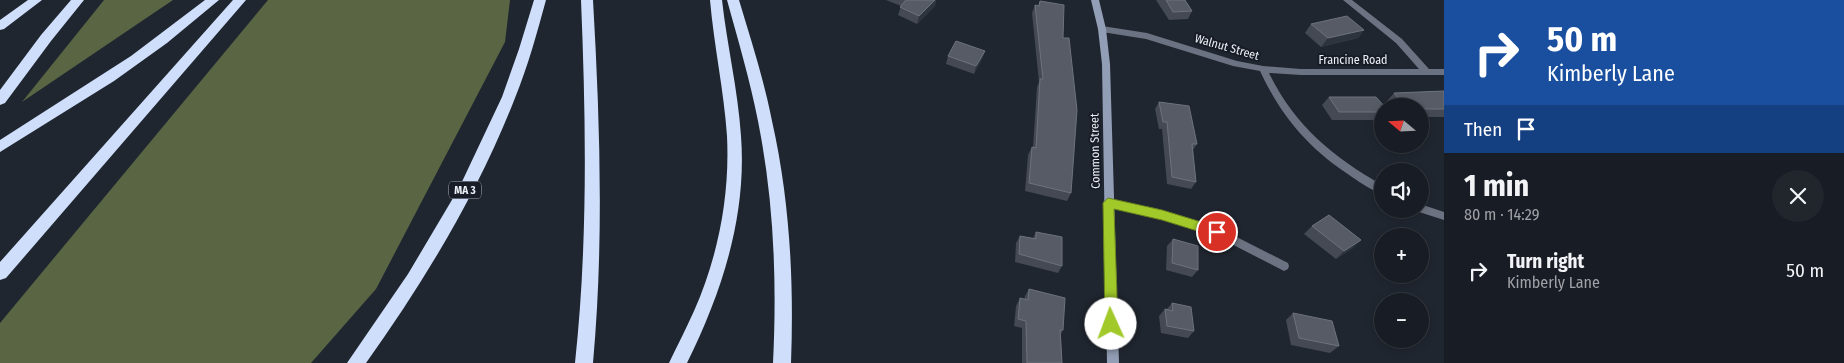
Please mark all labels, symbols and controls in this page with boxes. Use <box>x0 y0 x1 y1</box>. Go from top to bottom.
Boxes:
text: 50 m <box>1547 18 1617 60</box>
icon: right <box>1464 20 1529 85</box>
street label: Walnut Street <box>1193 31 1261 63</box>
street label: Francine Road <box>1319 53 1387 67</box>
text: Kimberly Lane <box>1547 60 1675 87</box>
north arrow <box>1374 98 1429 152</box>
map controls <box>1374 98 1429 348</box>
street label: Common Street <box>1087 113 1103 189</box>
icon: arrive <box>1512 115 1540 143</box>
text: Then <box>1464 118 1502 141</box>
button: sound <box>1374 163 1429 218</box>
text: 1 min <box>1464 168 1529 204</box>
button: close <box>1772 170 1824 222</box>
road number: MA 3 <box>449 182 481 198</box>
text: 80 m · 14:29 <box>1464 205 1539 224</box>
pin <box>1196 211 1238 253</box>
icon: arrive <box>1203 218 1231 246</box>
button: + <box>1374 228 1429 283</box>
text: Turn right <box>1507 250 1584 273</box>
icon: right <box>1464 257 1492 285</box>
text: 50 m <box>1786 259 1824 282</box>
text: Kimberly Lane <box>1507 273 1600 292</box>
button: − <box>1374 293 1429 348</box>
position arrow <box>1084 297 1136 349</box>

